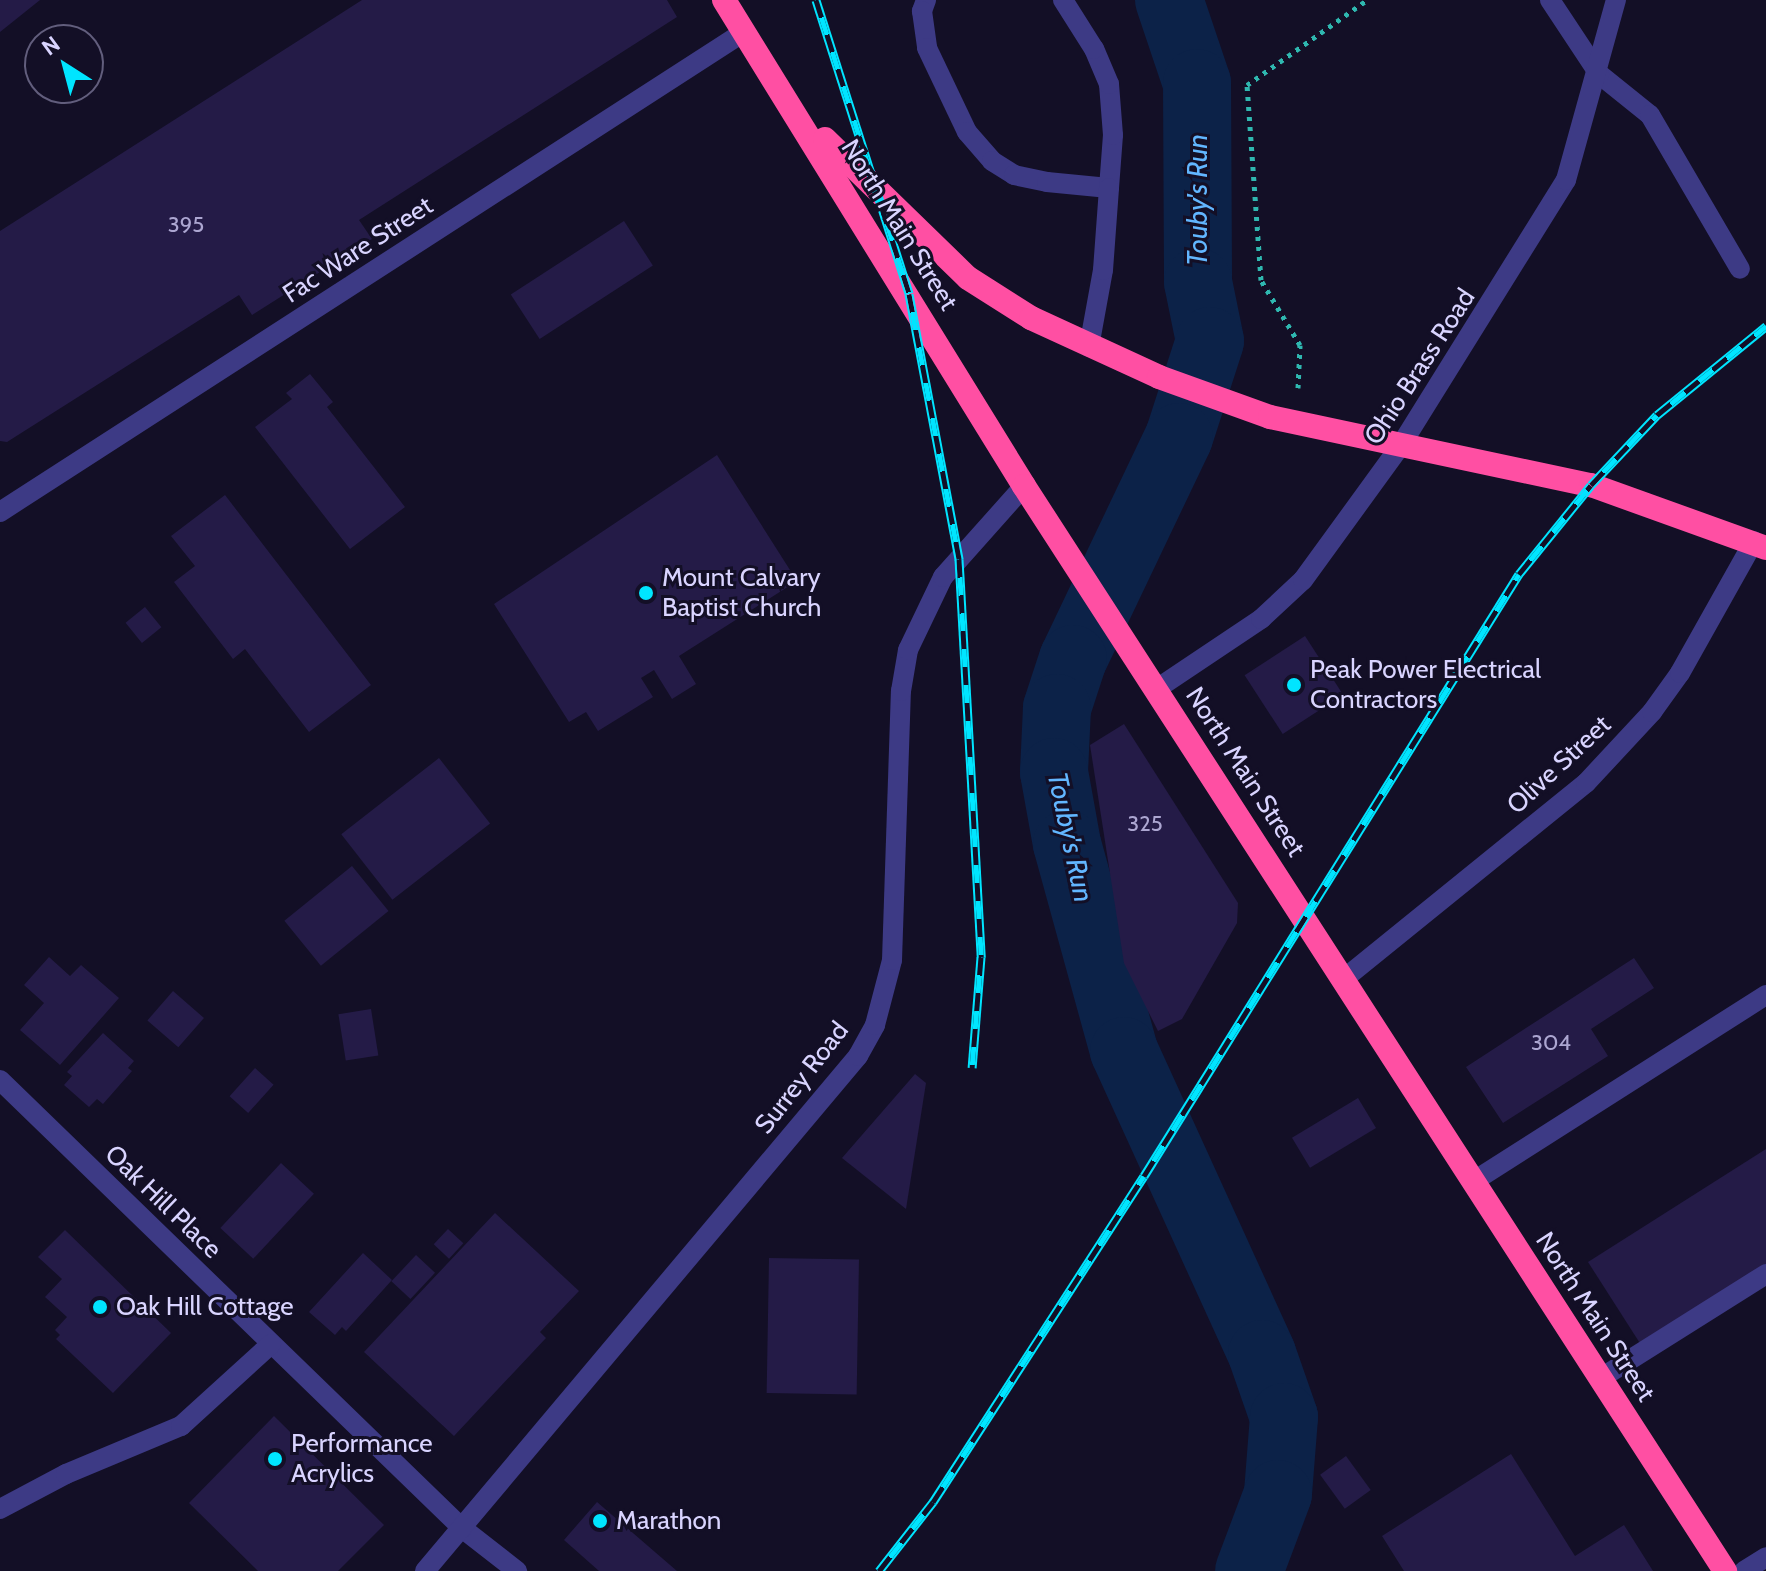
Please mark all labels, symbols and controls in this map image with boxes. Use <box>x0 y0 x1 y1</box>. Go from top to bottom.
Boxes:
north arrow <box>24 24 104 104</box>
text: N <box>37 30 65 61</box>
street label: North Main Street <box>834 134 964 316</box>
water label: Touby's Run <box>1180 134 1214 266</box>
street label: Fac Ware Street <box>277 190 439 310</box>
house number: 395 <box>168 212 204 238</box>
street label: Ohio Brass Road <box>1358 283 1482 451</box>
place label: Mount Calvary Baptist Church <box>662 562 821 624</box>
marker: Mount Calvary Baptist Church <box>637 584 655 602</box>
place label: Peak Power Electrical Contractors <box>1310 654 1541 716</box>
marker: Peak Power Electrical Contractors <box>1285 676 1303 694</box>
street label: North Main Street <box>1179 682 1311 862</box>
street label: Olive Street <box>1501 709 1617 821</box>
water label: Touby's Run <box>1041 769 1101 905</box>
house number: 325 <box>1127 811 1163 837</box>
street label: Surrey Road <box>749 1016 855 1140</box>
house number: 304 <box>1531 1030 1571 1056</box>
street label: Oak Hill Place <box>98 1139 228 1265</box>
street label: North Main Street <box>1529 1227 1661 1407</box>
place label: Oak Hill Cottage <box>116 1291 294 1323</box>
marker: Oak Hill Cottage <box>91 1298 109 1316</box>
place label: Performance Acrylics <box>291 1428 433 1490</box>
marker: Performance Acrylics <box>266 1450 284 1468</box>
place label: Marathon <box>616 1505 721 1537</box>
marker: Marathon <box>591 1512 609 1530</box>

